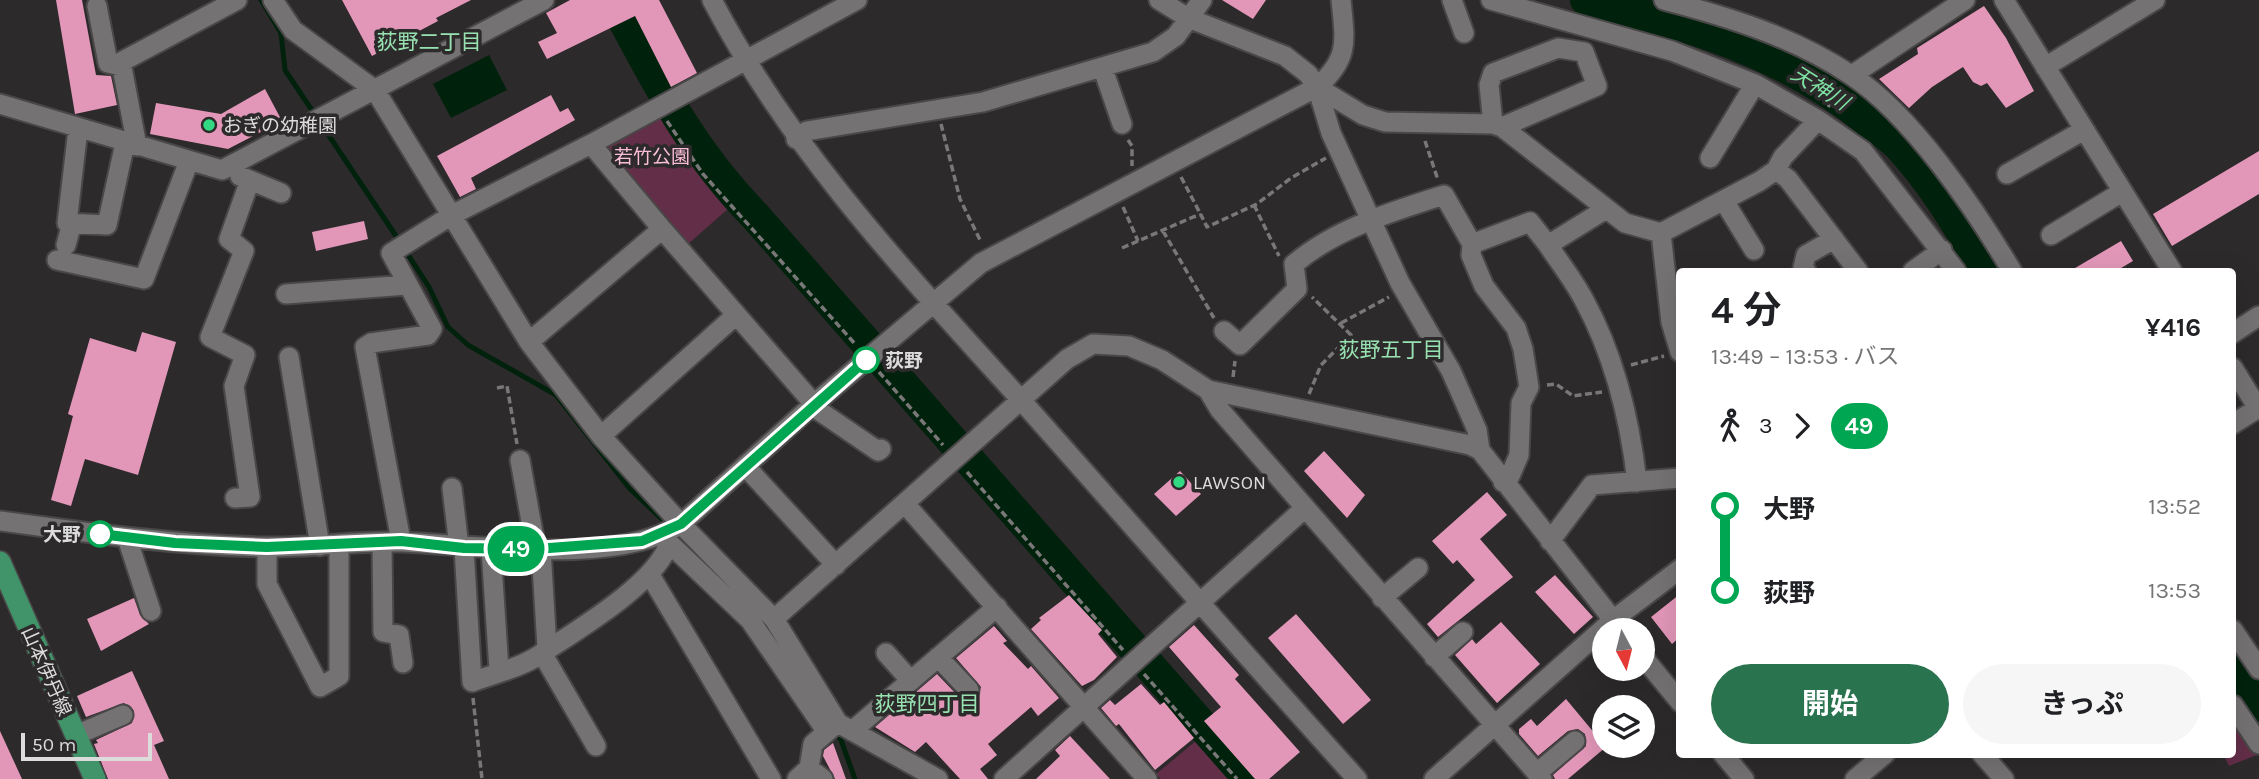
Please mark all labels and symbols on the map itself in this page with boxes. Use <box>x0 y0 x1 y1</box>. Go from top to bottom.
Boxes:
district label: 荻野二丁目 <box>377 30 482 54</box>
water label: 天神川 <box>1787 61 1855 116</box>
place label: おぎの幼稚園 <box>223 115 337 137</box>
marker: おぎの幼稚園 <box>201 117 217 133</box>
park label: 若竹公園 <box>614 146 690 168</box>
district label: 荻野五丁目 <box>1339 338 1444 362</box>
marker: 荻野 <box>853 347 879 373</box>
place label: 荻野 <box>885 350 923 372</box>
place label: LAWSON <box>1193 472 1266 494</box>
marker: LAWSON <box>1171 474 1187 490</box>
marker: 大野 <box>87 521 113 547</box>
place label: 大野 <box>43 524 81 546</box>
line badge: 49 <box>484 526 548 572</box>
north arrow <box>1592 618 1656 681</box>
street label: 山本伊丹線 <box>17 624 75 719</box>
district label: 荻野四丁目 <box>875 692 980 716</box>
scale bar <box>21 730 152 762</box>

